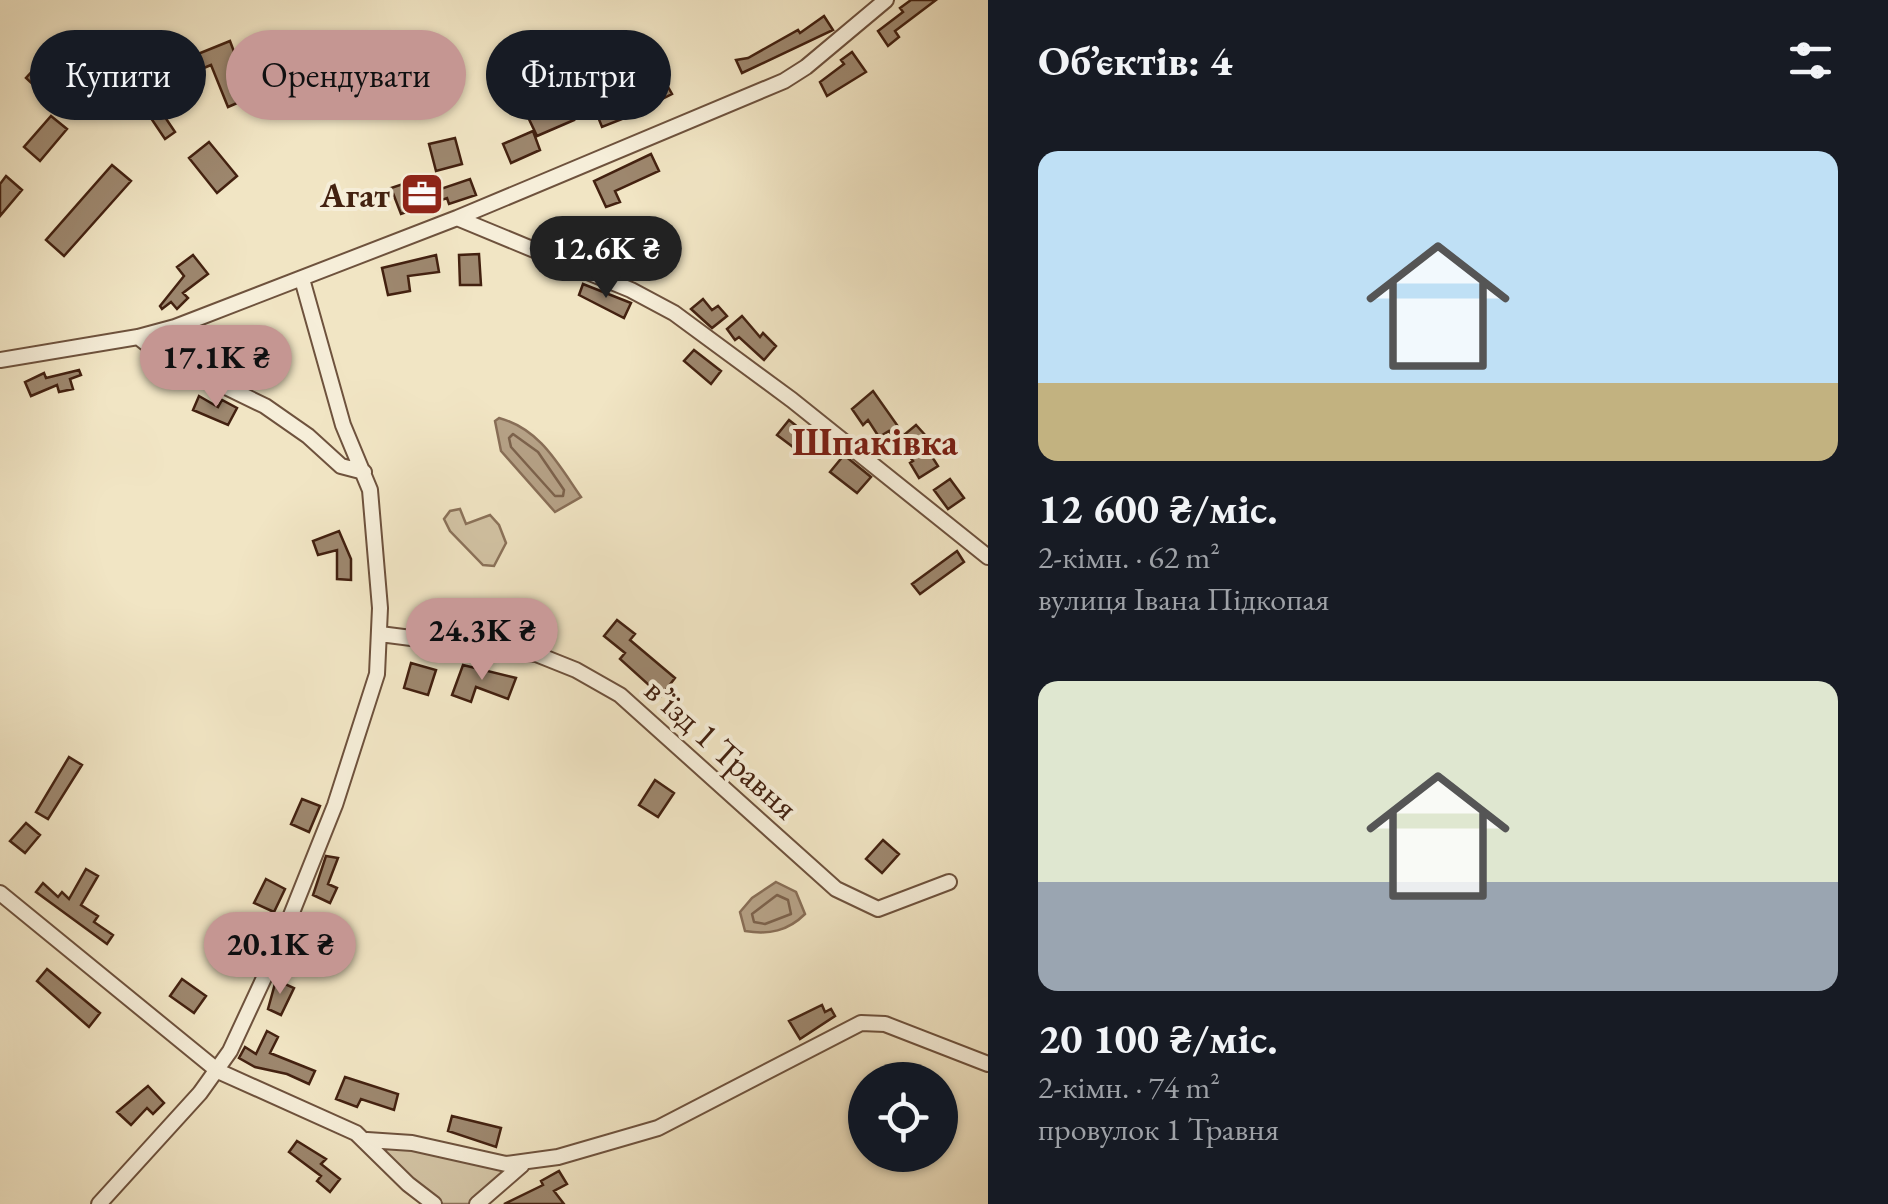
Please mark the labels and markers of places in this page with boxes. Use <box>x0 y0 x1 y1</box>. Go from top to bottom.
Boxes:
office icon: Агат <box>399 171 445 217</box>
place label: Агат <box>319 172 390 217</box>
pin: 12.6K ₴ <box>514 216 698 301</box>
pin: 17.1K ₴ <box>124 325 308 410</box>
pin: 24.3K ₴ <box>390 598 574 683</box>
pin: 20.1K ₴ <box>188 912 372 997</box>

